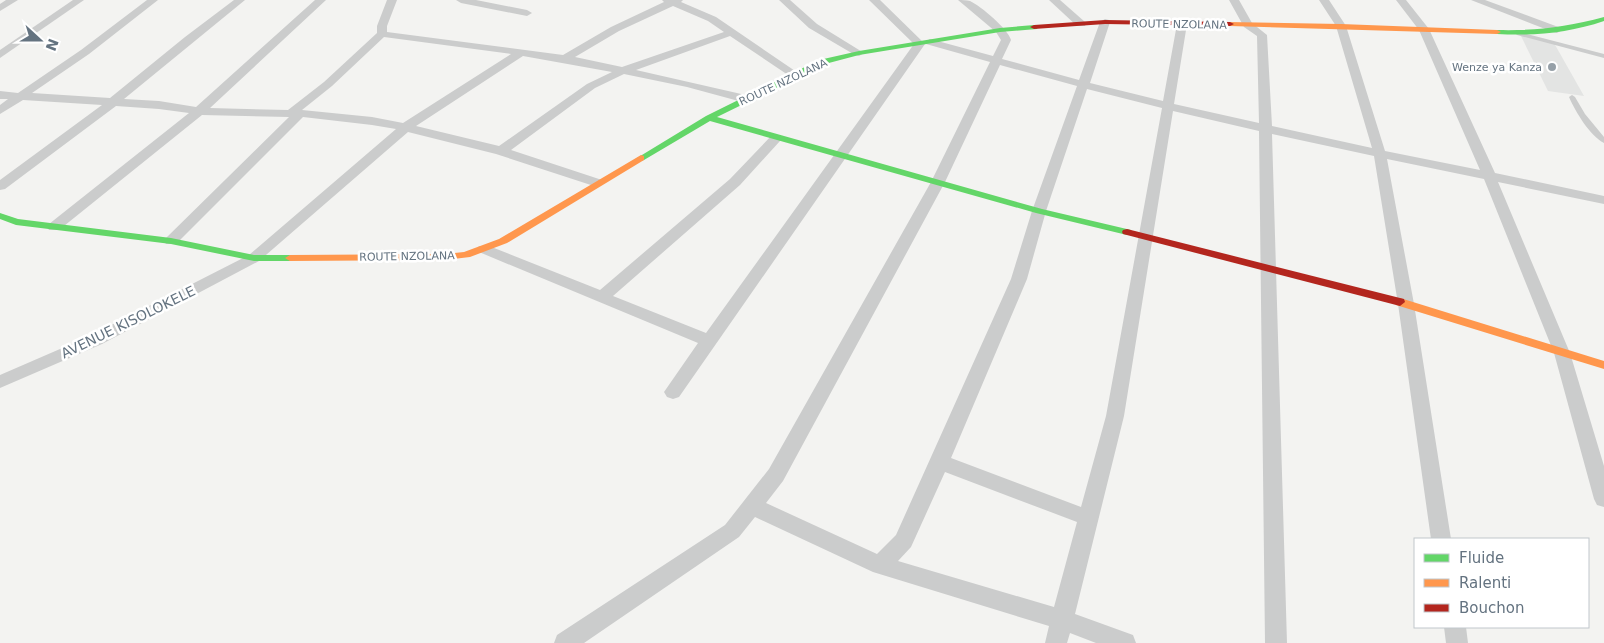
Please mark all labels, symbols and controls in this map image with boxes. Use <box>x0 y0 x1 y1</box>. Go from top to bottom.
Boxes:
north arrow <box>15 15 65 65</box>
street label: ROUTE NZOLANA <box>1131 17 1227 32</box>
text: N <box>43 36 62 53</box>
street label: ROUTE NZOLANA <box>737 56 830 109</box>
place label: Wenze ya Kanza <box>1452 61 1542 74</box>
marker: Wenze ya Kanza <box>1546 61 1558 73</box>
street label: ROUTE NZOLANA <box>359 249 455 264</box>
street label: AVENUE KISOLOKELE <box>58 283 198 361</box>
legend <box>1414 538 1589 628</box>
text: Fluide <box>1459 549 1504 567</box>
text: Ralenti <box>1459 574 1511 592</box>
text: Bouchon <box>1459 599 1524 617</box>

